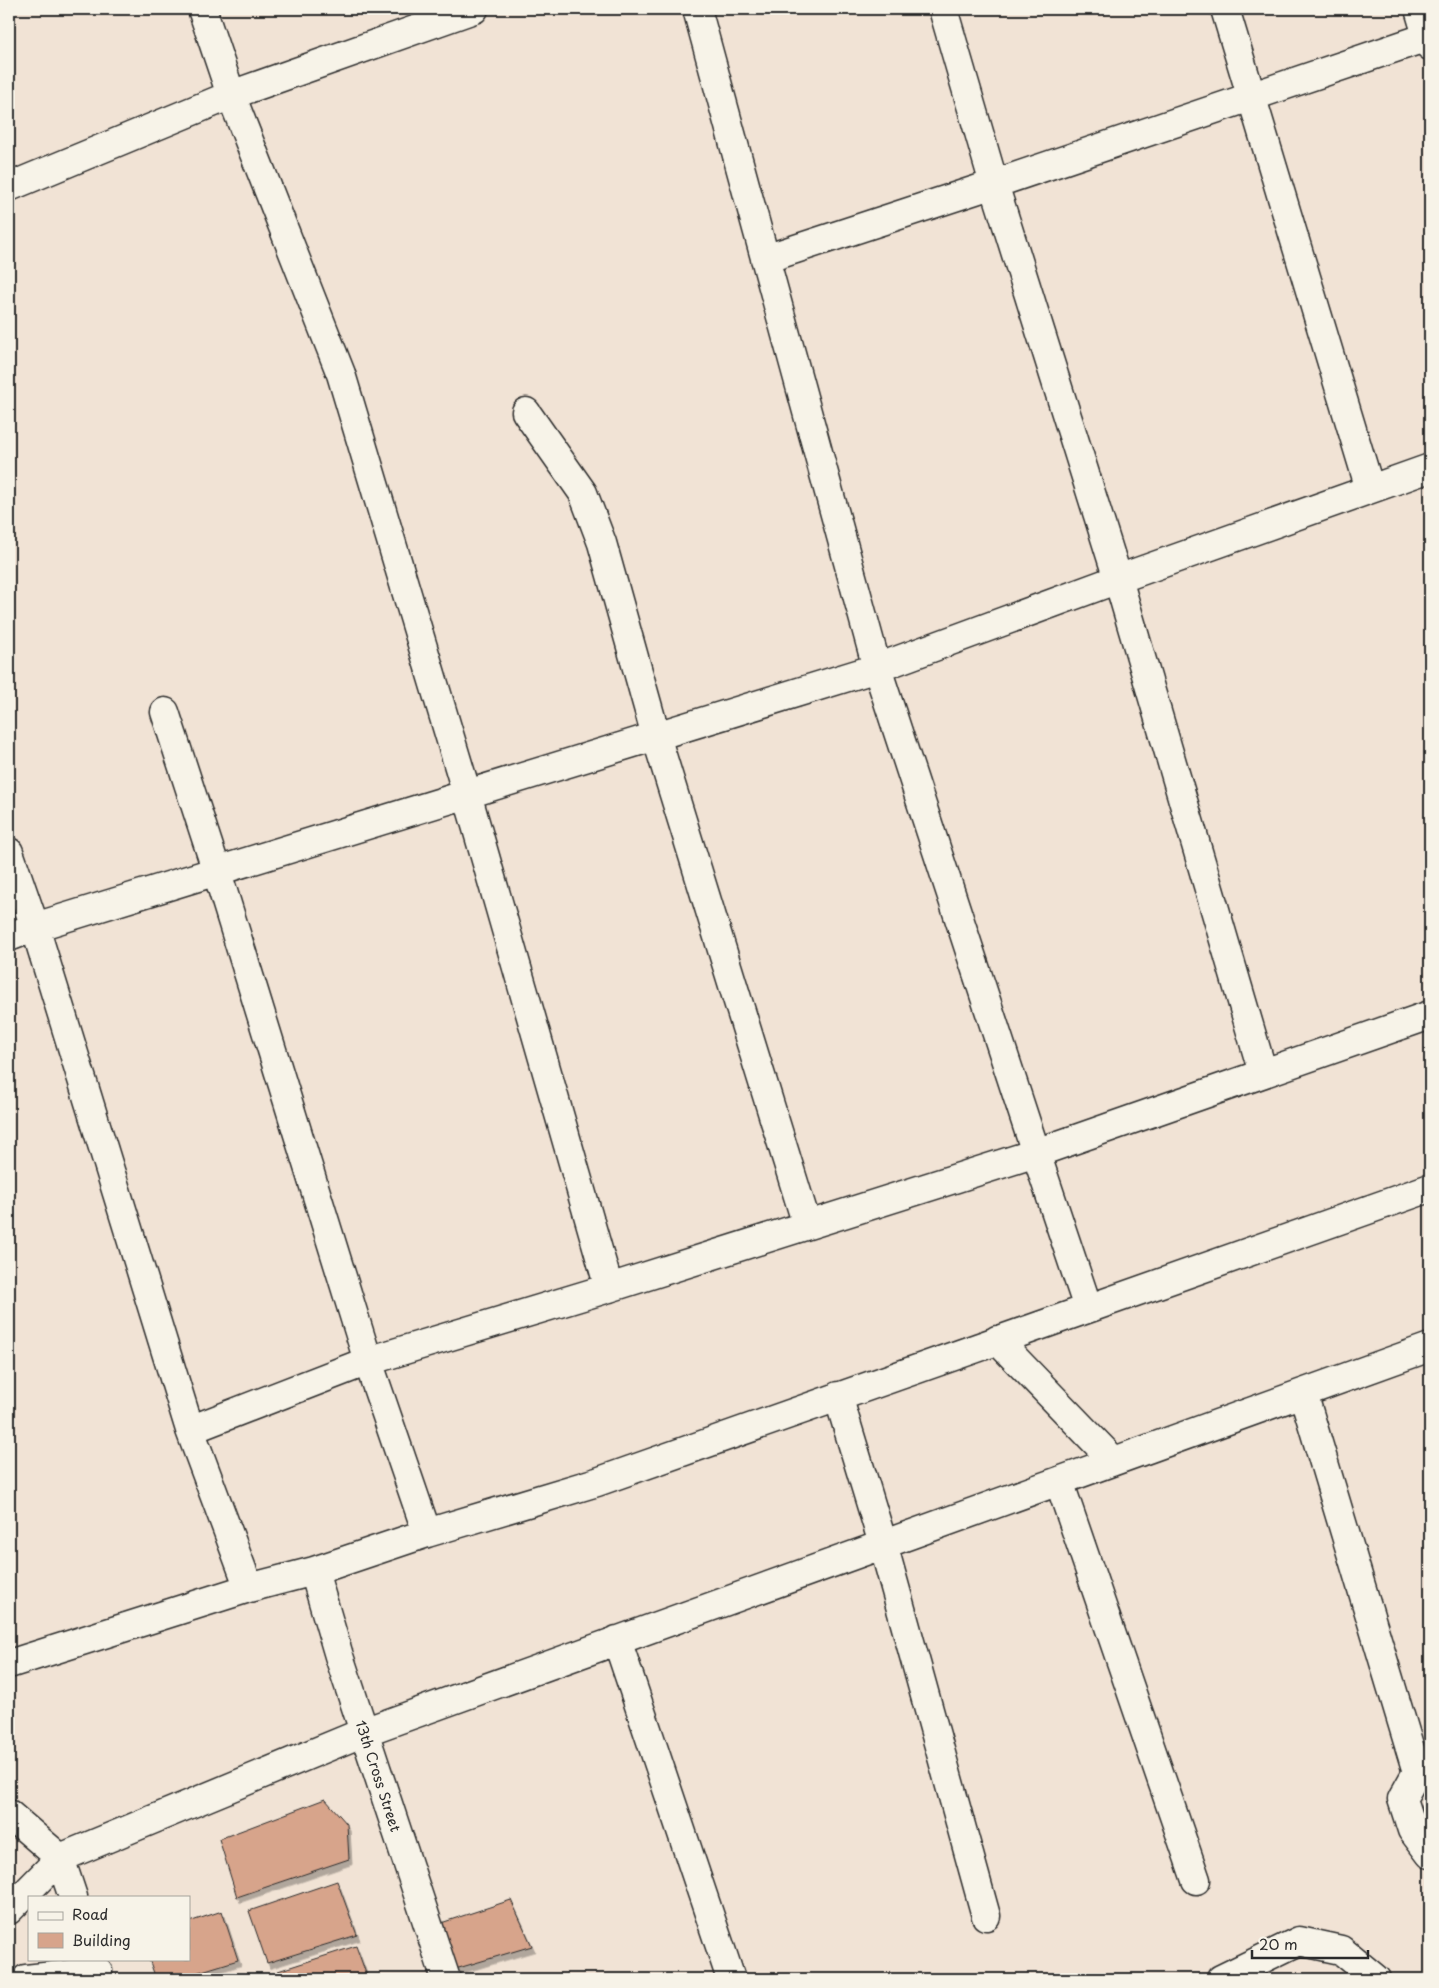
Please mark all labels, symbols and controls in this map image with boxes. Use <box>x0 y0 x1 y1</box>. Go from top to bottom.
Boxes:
street label: 13th Cross Street <box>350 1717 407 1835</box>
legend <box>28 1896 190 1960</box>
text: Road <box>72 1902 108 1925</box>
text: Building <box>72 1928 131 1951</box>
scale bar <box>1252 1928 1368 1960</box>
text: 20 m <box>1259 1932 1298 1955</box>

